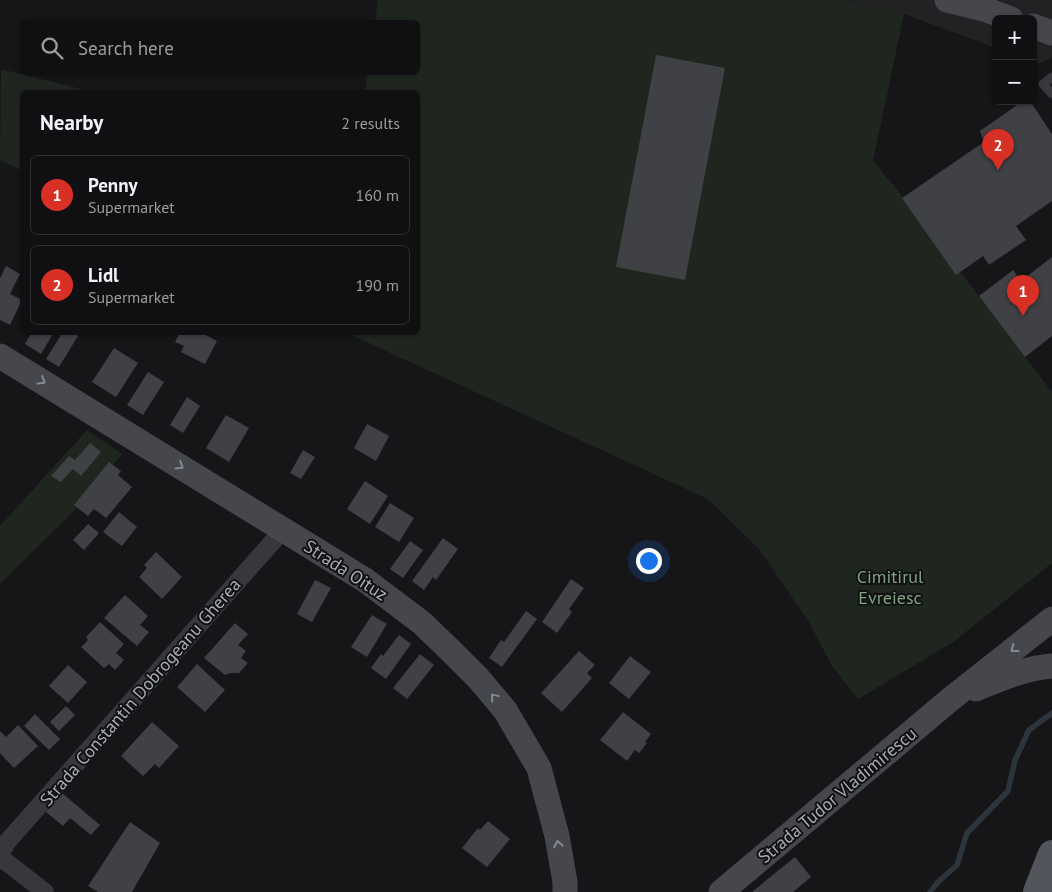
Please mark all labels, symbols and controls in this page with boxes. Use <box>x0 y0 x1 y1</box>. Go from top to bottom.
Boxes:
map controls <box>992 15 1037 105</box>
button: + <box>992 15 1037 60</box>
search box <box>20 20 420 75</box>
icon: search <box>38 34 66 62</box>
text: Search here <box>78 36 174 60</box>
button: − <box>992 60 1037 105</box>
text: Nearby <box>40 109 103 136</box>
text: 2 results <box>341 113 400 133</box>
pin: 2 <box>982 129 1014 170</box>
text: Penny <box>88 173 138 197</box>
text: 1 <box>52 185 62 205</box>
text: 160 m <box>356 185 399 205</box>
text: Supermarket <box>88 197 175 217</box>
text: Lidl <box>88 263 119 287</box>
text: 2 <box>52 275 62 295</box>
text: 190 m <box>356 275 399 295</box>
pin: 1 <box>1007 275 1039 316</box>
text: Supermarket <box>88 287 175 307</box>
one-way arrow <box>36 375 45 385</box>
one-way arrow <box>174 460 183 470</box>
street label: Strada Oituz <box>300 534 392 606</box>
your location <box>636 548 662 574</box>
park label: Cimitirul Evreiesc <box>857 565 924 609</box>
street label: Strada Constantin Dobrogeanu Gherea <box>35 573 245 811</box>
one-way arrow <box>1011 644 1020 652</box>
one-way arrow <box>492 694 500 703</box>
street label: Strada Tudor Vladimirescu <box>753 722 921 868</box>
one-way arrow <box>554 839 564 848</box>

